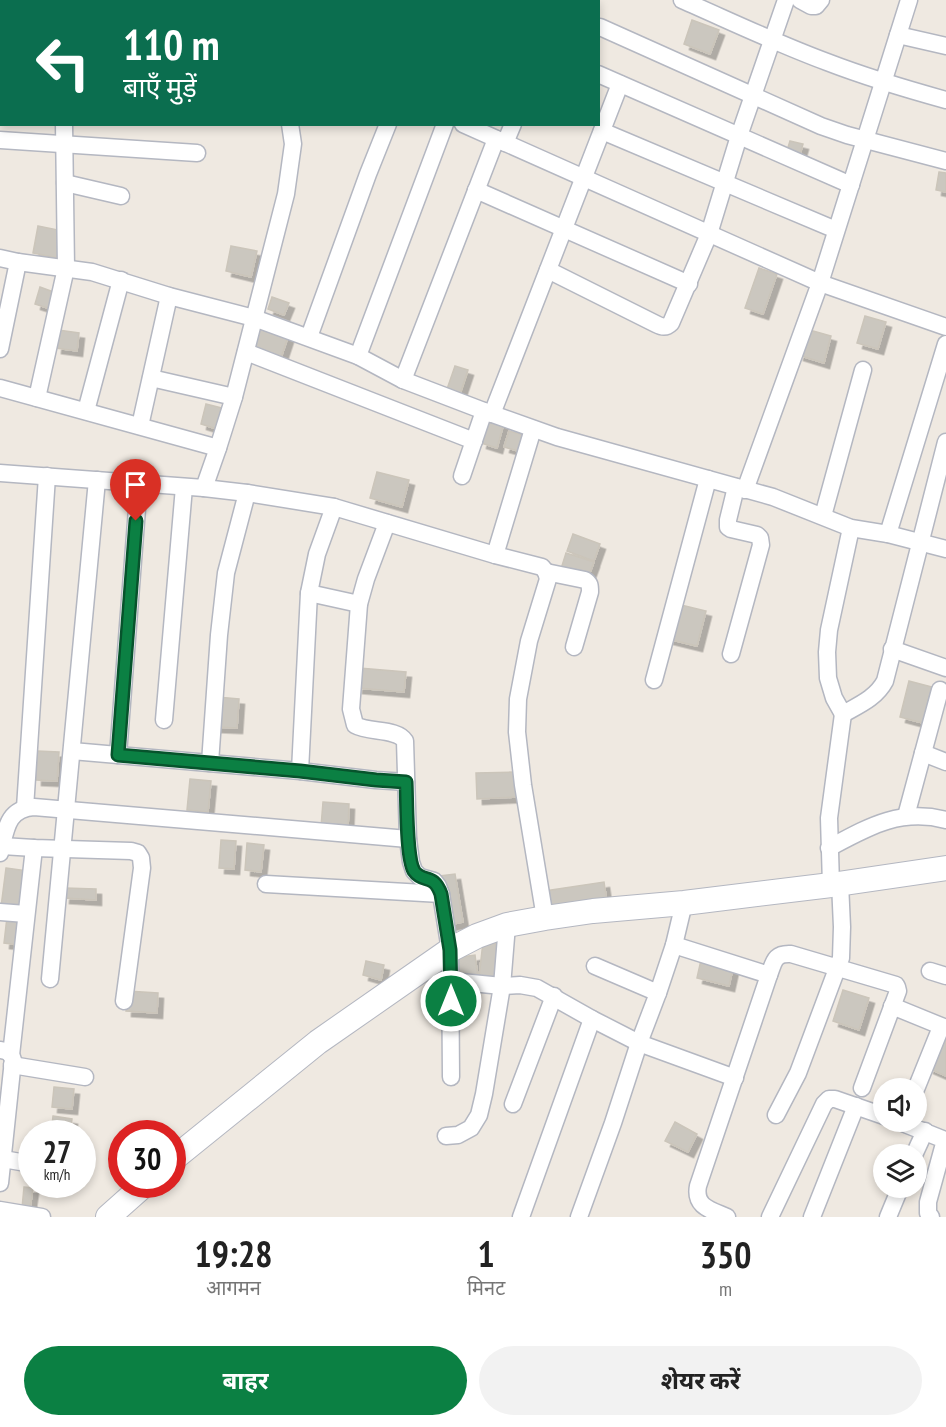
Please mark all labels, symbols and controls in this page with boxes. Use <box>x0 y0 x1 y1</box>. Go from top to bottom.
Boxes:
text: 110 m <box>123 17 220 72</box>
icon: left <box>24 24 102 102</box>
text: बाएँ मुड़ें <box>123 70 197 104</box>
pin <box>110 459 161 521</box>
icon: arrive <box>119 468 152 501</box>
position arrow <box>419 969 483 1033</box>
map controls <box>873 1078 927 1198</box>
button: sound <box>873 1078 927 1132</box>
speed limit sign: 30 <box>108 1120 186 1198</box>
text: 27 <box>43 1132 71 1171</box>
button: layers <box>873 1144 927 1198</box>
text: km/h <box>44 1165 70 1184</box>
text: 19:28 <box>195 1230 272 1277</box>
text: 1 <box>477 1230 495 1277</box>
text: 350 <box>700 1231 751 1278</box>
text: आगमन <box>206 1275 261 1301</box>
text: मिनट <box>467 1275 505 1301</box>
text: m <box>719 1276 732 1302</box>
button: बाहर <box>24 1346 467 1415</box>
button: शेयर करें <box>479 1346 922 1415</box>

